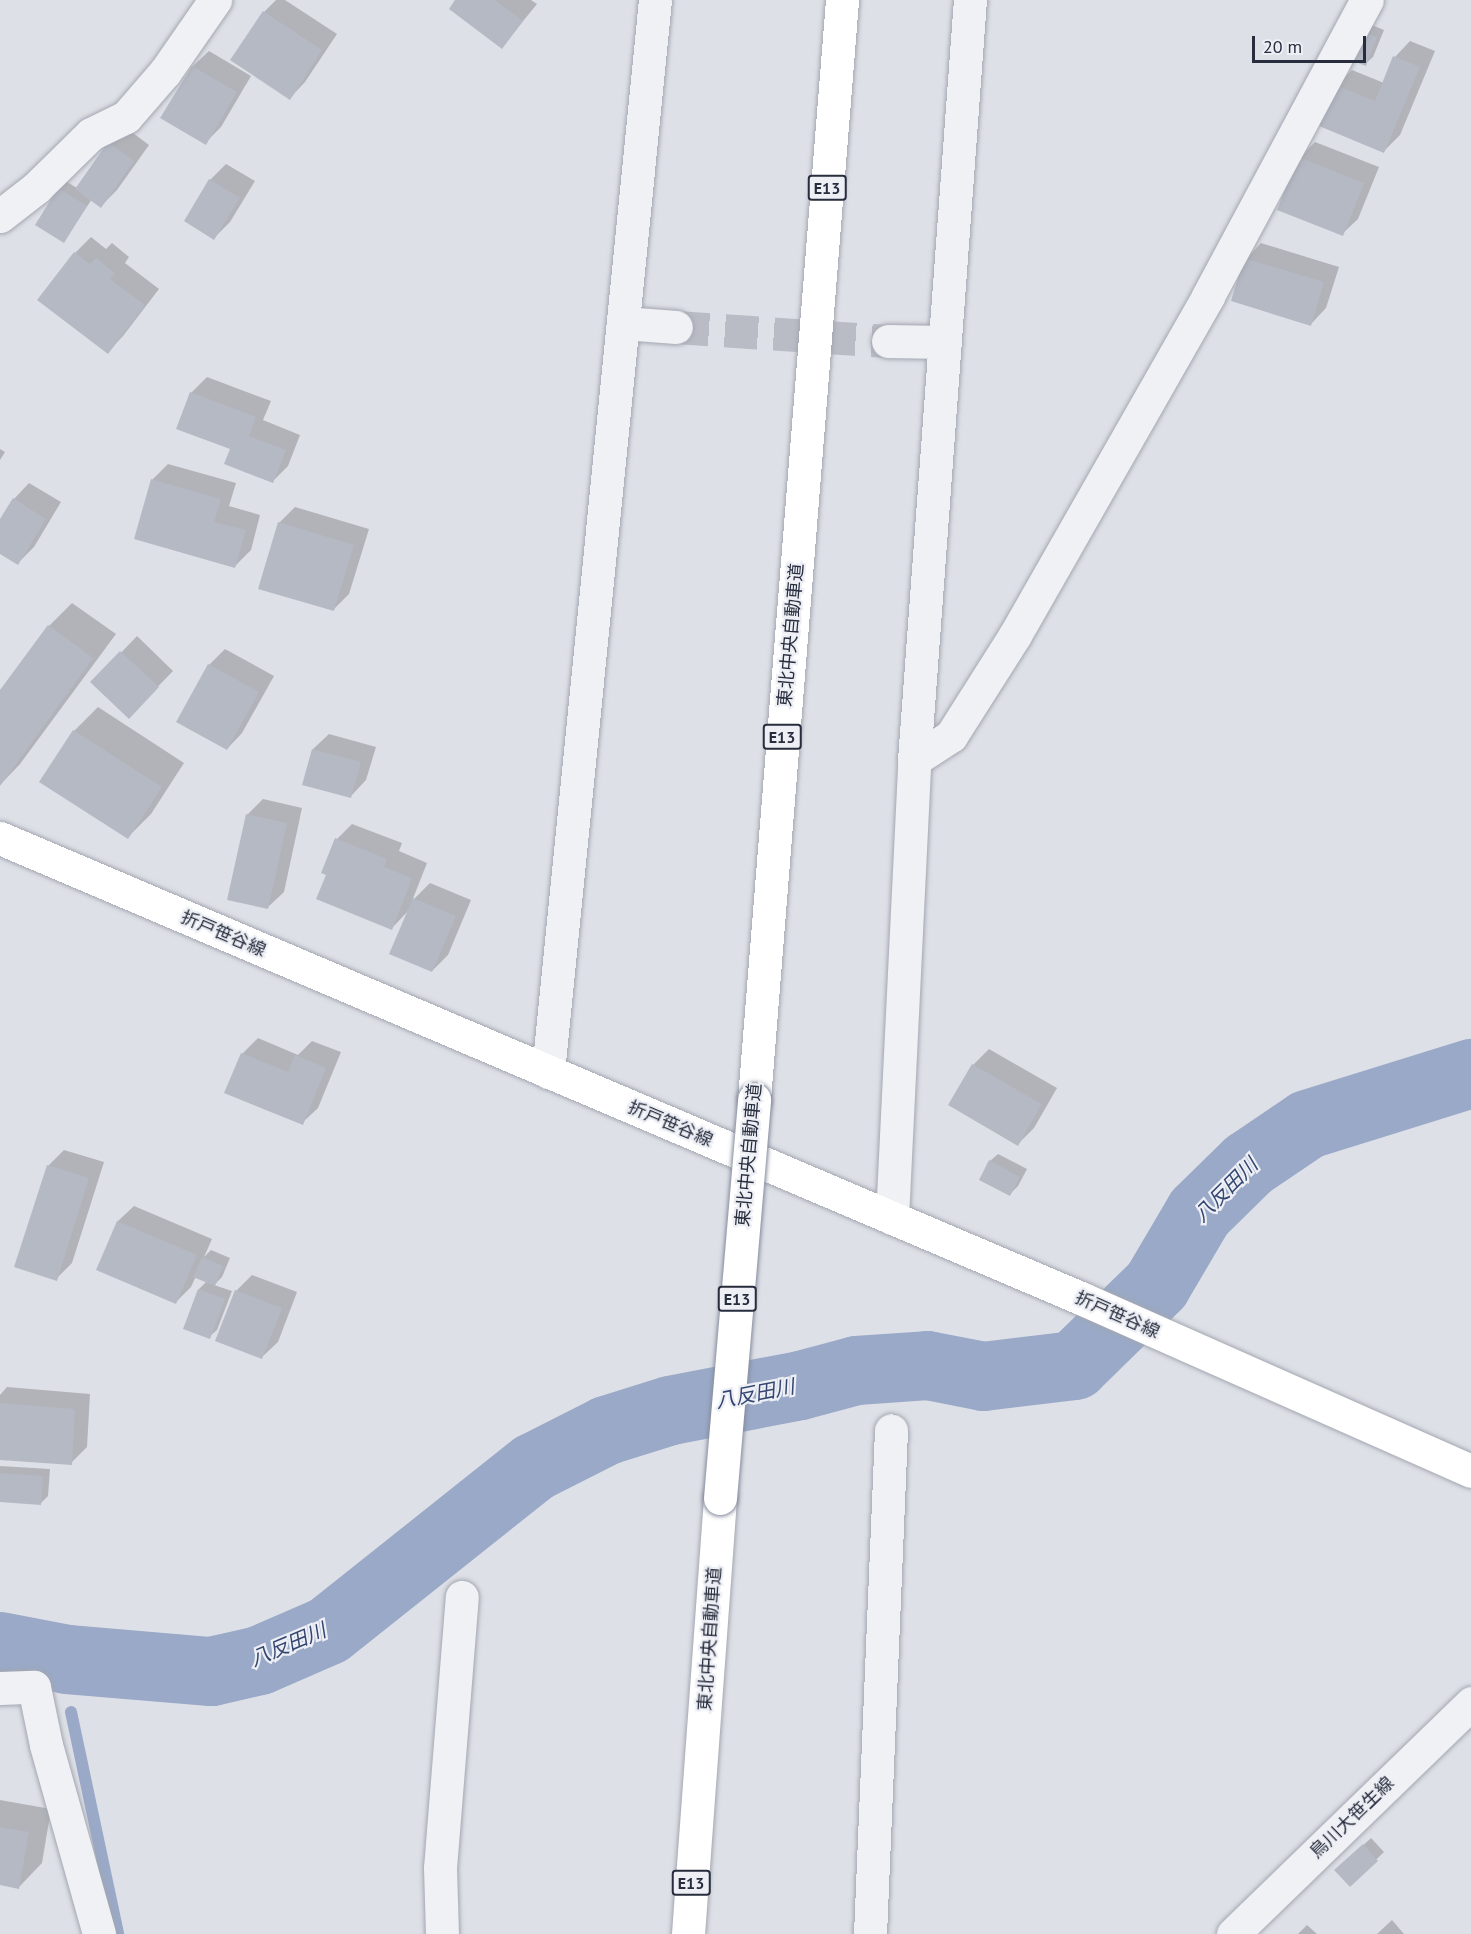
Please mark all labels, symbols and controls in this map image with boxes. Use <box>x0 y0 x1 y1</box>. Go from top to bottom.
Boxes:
scale bar <box>1255 24 1369 62</box>
text: 20 m <box>1263 35 1302 58</box>
road number: E13 <box>808 175 846 201</box>
street label: 東北中央自動車道 <box>774 562 808 708</box>
road number: E13 <box>762 724 802 750</box>
street label: 折戸笹谷線 <box>177 906 269 962</box>
street label: 東北中央自動車道 <box>732 1082 766 1228</box>
street label: 折戸笹谷線 <box>624 1096 716 1152</box>
water label: 八反田川 <box>1189 1153 1263 1227</box>
road number: E13 <box>718 1286 756 1312</box>
street label: 折戸笹谷線 <box>1071 1287 1163 1343</box>
water label: 八反田川 <box>713 1375 797 1413</box>
street label: 東北中央自動車道 <box>694 1566 726 1712</box>
water label: 八反田川 <box>246 1618 330 1672</box>
street label: 鳥川大笹生線 <box>1306 1773 1398 1863</box>
road number: E13 <box>672 1870 710 1896</box>

